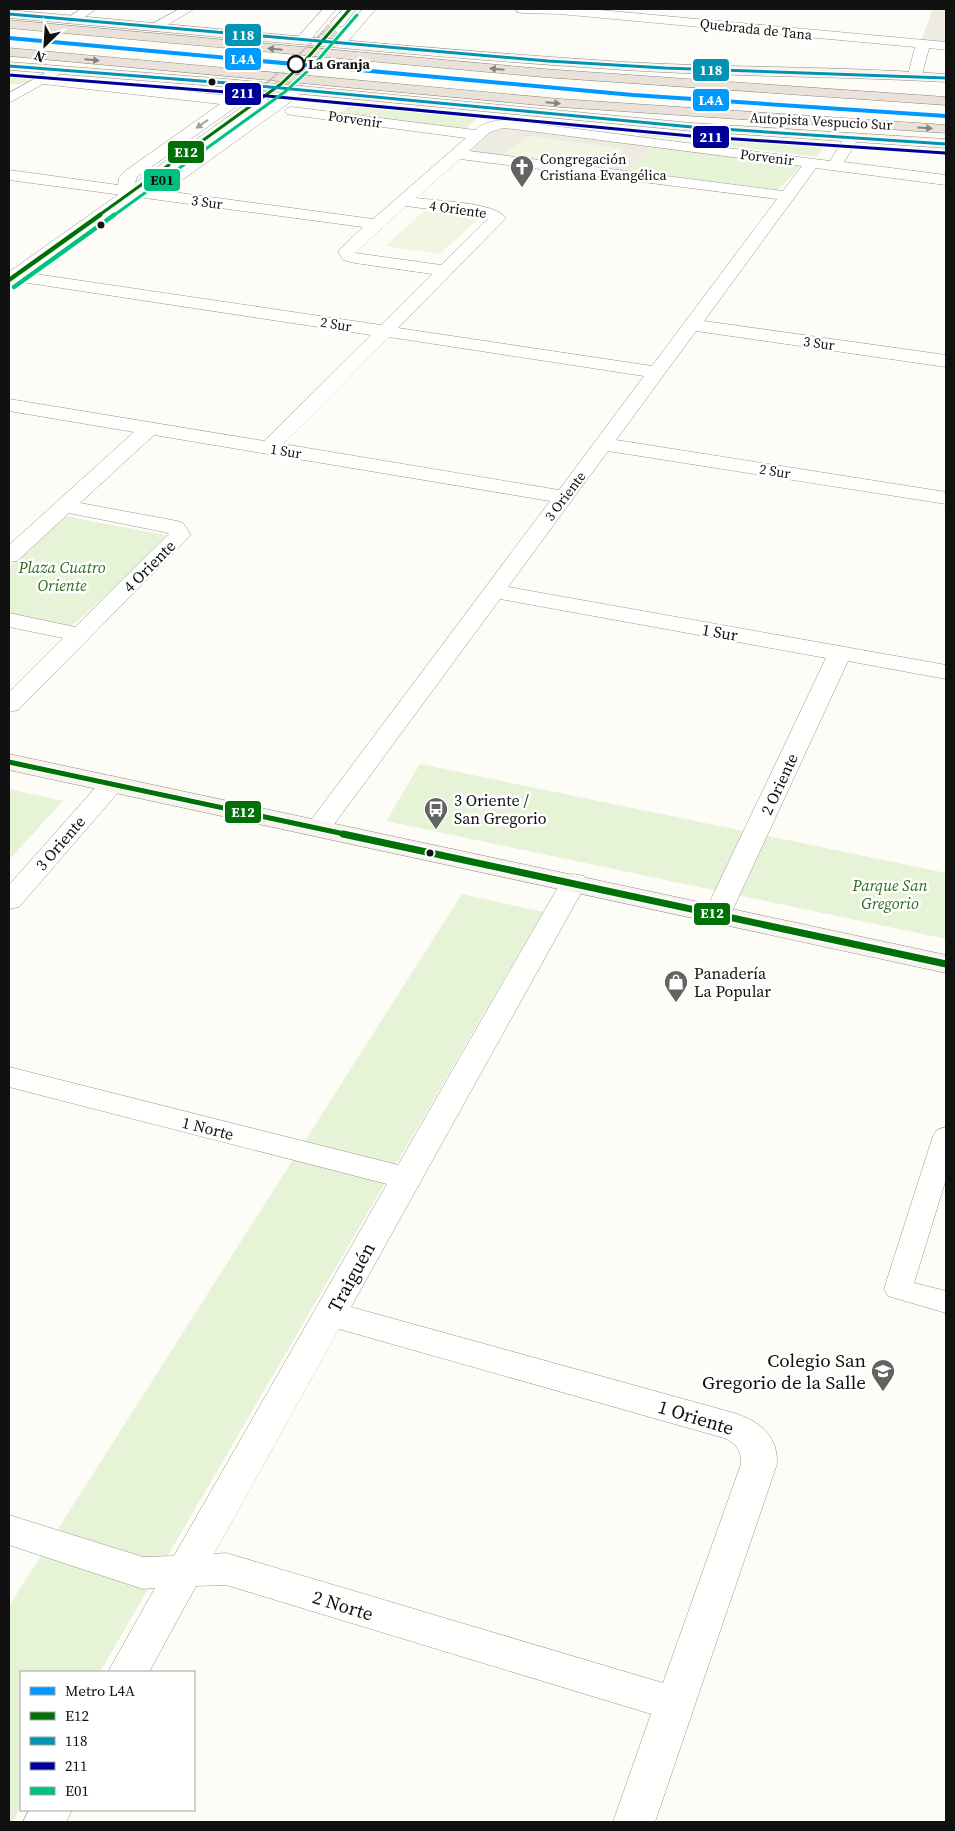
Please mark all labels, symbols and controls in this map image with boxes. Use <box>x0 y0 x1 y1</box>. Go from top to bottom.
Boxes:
street label: Quebrada de Tana <box>699 13 814 45</box>
north arrow <box>20 20 70 70</box>
line badge: 118 <box>224 23 262 47</box>
text: 118 <box>232 25 254 45</box>
one-way arrow <box>267 45 283 53</box>
text: N <box>31 46 48 68</box>
line badge: L4A <box>224 47 262 71</box>
text: L4A <box>230 49 256 69</box>
place label: La Granja <box>308 54 370 74</box>
marker: La Granja <box>287 55 305 73</box>
one-way arrow <box>84 56 100 64</box>
line badge: 118 <box>692 58 730 82</box>
text: 118 <box>700 60 722 80</box>
one-way arrow <box>488 65 504 73</box>
unlabelled marker <box>207 77 217 87</box>
line badge: 211 <box>224 82 262 106</box>
text: 211 <box>232 83 254 103</box>
line badge: L4A <box>692 88 730 112</box>
text: L4A <box>698 90 724 110</box>
one-way arrow <box>546 99 562 107</box>
street label: Porvenir <box>327 105 383 133</box>
street label: Autopista Vespucio Sur <box>749 107 893 135</box>
one-way arrow <box>195 119 209 129</box>
one-way arrow <box>917 124 933 132</box>
line badge: 211 <box>692 125 730 149</box>
text: 211 <box>700 127 722 147</box>
line badge: E12 <box>167 140 205 164</box>
text: E12 <box>174 142 198 162</box>
street label: Porvenir <box>739 144 795 170</box>
place label: Congregación Cristiana Evangélica <box>540 149 667 185</box>
church icon: Congregación Cristiana Evangélica <box>509 154 535 188</box>
line badge: E01 <box>143 168 181 192</box>
text: E01 <box>150 170 174 190</box>
street label: 3 Sur <box>190 190 224 214</box>
street label: 4 Oriente <box>428 195 488 223</box>
unlabelled marker <box>96 220 106 230</box>
street label: 2 Sur <box>319 312 353 336</box>
street label: 3 Sur <box>802 331 836 355</box>
street label: 1 Sur <box>269 439 303 463</box>
street label: 2 Sur <box>758 459 792 483</box>
street label: 3 Oriente <box>540 467 590 525</box>
street label: 4 Oriente <box>118 535 180 597</box>
park label: Plaza Cuatro Oriente <box>17 556 106 596</box>
street label: 1 Sur <box>700 618 740 646</box>
street label: 2 Oriente <box>755 750 803 818</box>
place label: 3 Oriente / San Gregorio <box>454 789 547 829</box>
bus stop icon: 3 Oriente / San Gregorio <box>423 796 449 830</box>
line badge: E12 <box>224 800 262 824</box>
text: E12 <box>231 802 255 822</box>
street label: 3 Oriente <box>30 811 90 875</box>
unlabelled marker <box>425 848 435 858</box>
park label: Parque San Gregorio <box>851 874 928 914</box>
line badge: E12 <box>693 902 731 926</box>
text: E12 <box>700 903 724 923</box>
place label: Panadería La Popular <box>694 962 771 1002</box>
shop icon: Panadería La Popular <box>663 969 689 1003</box>
street label: 1 Norte <box>180 1111 236 1145</box>
street label: Traiguén <box>321 1237 381 1317</box>
place label: Colegio San Gregorio de la Salle <box>702 1347 866 1395</box>
school or university icon: Colegio San Gregorio de la Salle <box>870 1358 896 1392</box>
street label: 1 Oriente <box>655 1393 737 1441</box>
street label: 2 Norte <box>309 1583 377 1627</box>
legend <box>20 1671 195 1811</box>
text: Metro L4A <box>65 1680 135 1701</box>
text: E12 <box>65 1705 89 1726</box>
text: 118 <box>65 1730 88 1751</box>
text: 211 <box>65 1755 88 1776</box>
text: E01 <box>65 1780 89 1801</box>

